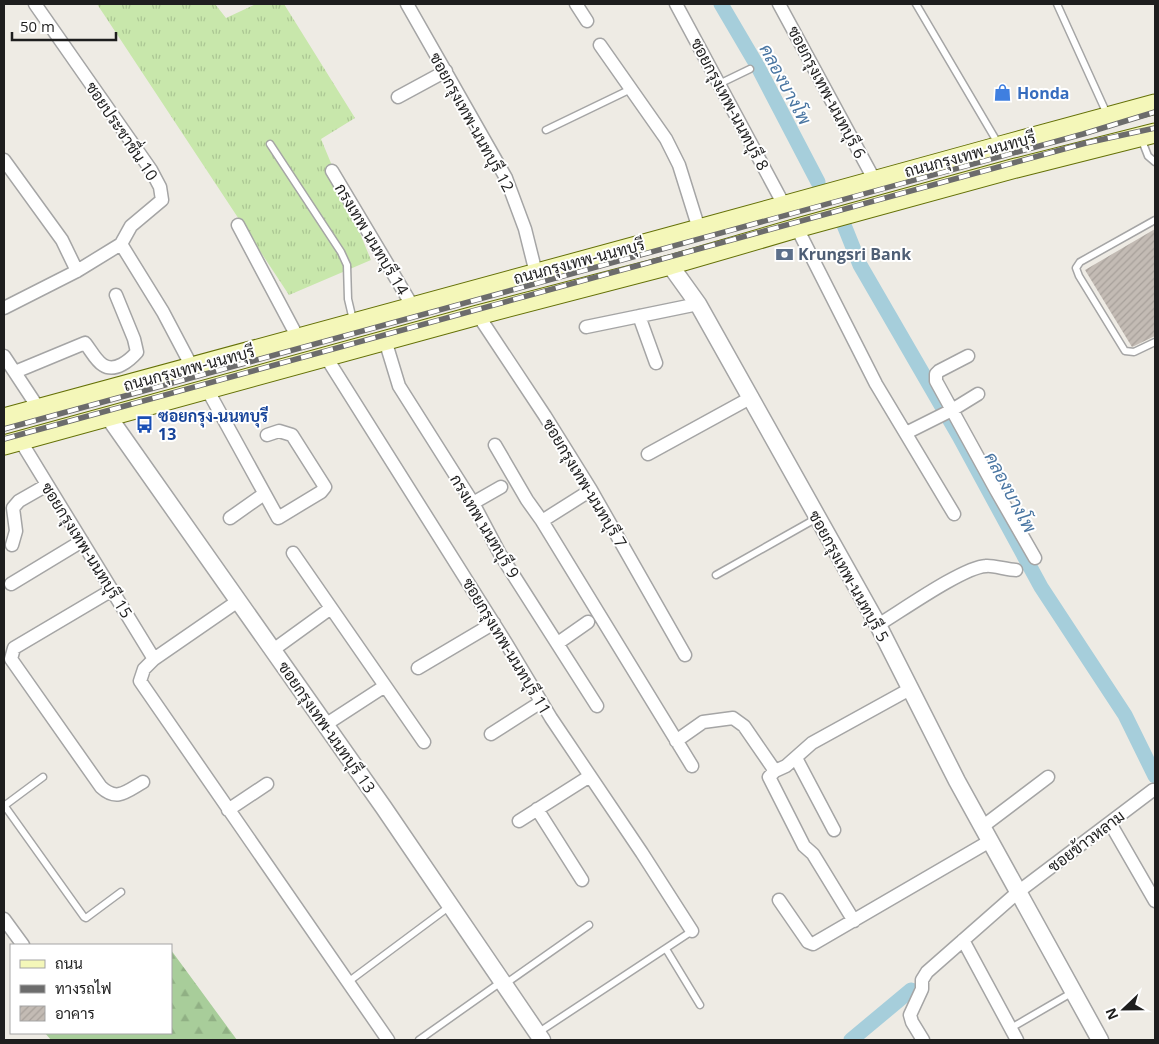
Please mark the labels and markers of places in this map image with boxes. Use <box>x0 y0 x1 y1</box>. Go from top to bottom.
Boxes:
place label: Honda <box>1017 82 1069 104</box>
shop icon: Honda <box>993 83 1013 103</box>
place label: Krungsri Bank <box>798 243 911 265</box>
bank icon: Krungsri Bank <box>774 244 794 264</box>
place label: ซอยกรุง-นนทบุรี 13 <box>158 405 269 445</box>
bus stop icon: ซอยกรุง-นนทบุรี 13 <box>134 415 154 435</box>

